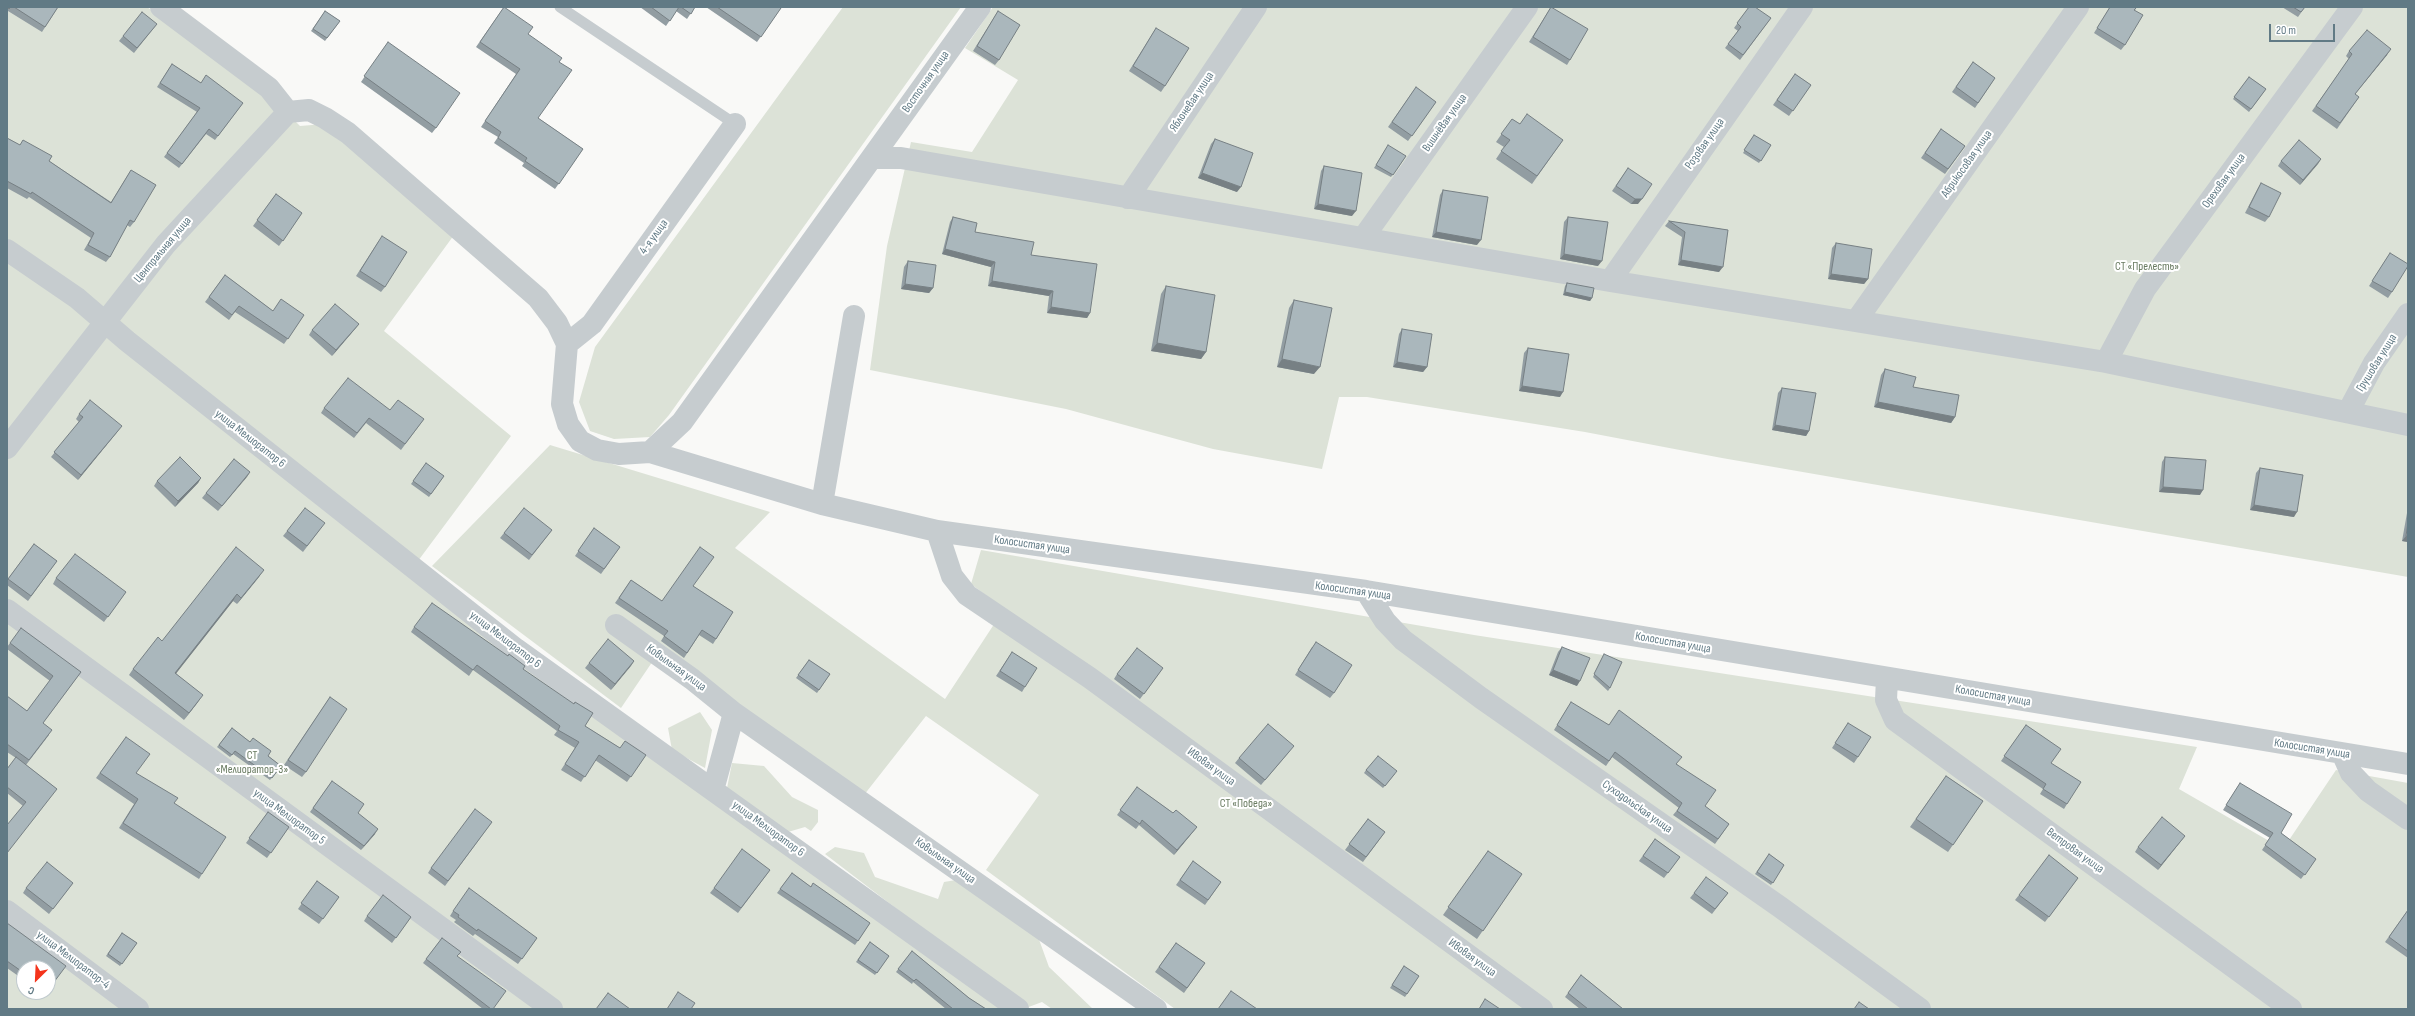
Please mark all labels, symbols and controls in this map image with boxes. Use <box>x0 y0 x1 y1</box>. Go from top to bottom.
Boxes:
scale bar <box>2271 16 2337 42</box>
text: 20 m <box>2276 23 2296 38</box>
street label: Восточная улица <box>899 48 953 116</box>
street label: Яблоневая улица <box>1167 69 1217 135</box>
street label: Вишнёвая улица <box>1420 91 1470 155</box>
street label: Розовая улица <box>1682 116 1728 172</box>
street label: Абрикосовая улица <box>1939 128 1995 200</box>
street label: Ореховая улица <box>2199 151 2249 211</box>
street label: Центральная улица <box>131 214 195 286</box>
street label: 4-я улица <box>637 217 671 257</box>
park label: СТ «Прелесть» <box>2115 260 2179 274</box>
street label: Грушовая улица <box>2354 332 2400 394</box>
street label: улица Мелиоратор 6 <box>212 407 288 471</box>
street label: Колосистая улица <box>993 533 1071 557</box>
street label: Колосистая улица <box>1314 579 1392 603</box>
street label: улица Мелиоратор 6 <box>466 608 544 672</box>
street label: Колосистая улица <box>1634 629 1712 657</box>
street label: Ковыльная улица <box>643 641 709 695</box>
street label: Колосистая улица <box>1954 682 2032 710</box>
street label: Колосистая улица <box>2273 736 2351 762</box>
street label: Ивовая улица <box>1184 745 1238 789</box>
park label: СТ «Мелиоратор-3» <box>216 749 288 777</box>
street label: Суходольская улица <box>1599 777 1675 837</box>
street label: улица Мелиоратор 5 <box>250 786 328 848</box>
park label: СТ «Победа» <box>1220 797 1272 811</box>
street label: улица Мелиоратор 6 <box>729 798 807 860</box>
street label: Ветровая улица <box>2043 825 2107 877</box>
street label: Ковыльная улица <box>912 835 978 887</box>
street label: улица Мелиоратор-4 <box>33 928 113 992</box>
street label: Ивовая улица <box>1445 936 1499 980</box>
north arrow <box>16 960 56 1000</box>
text: С <box>26 983 37 998</box>

